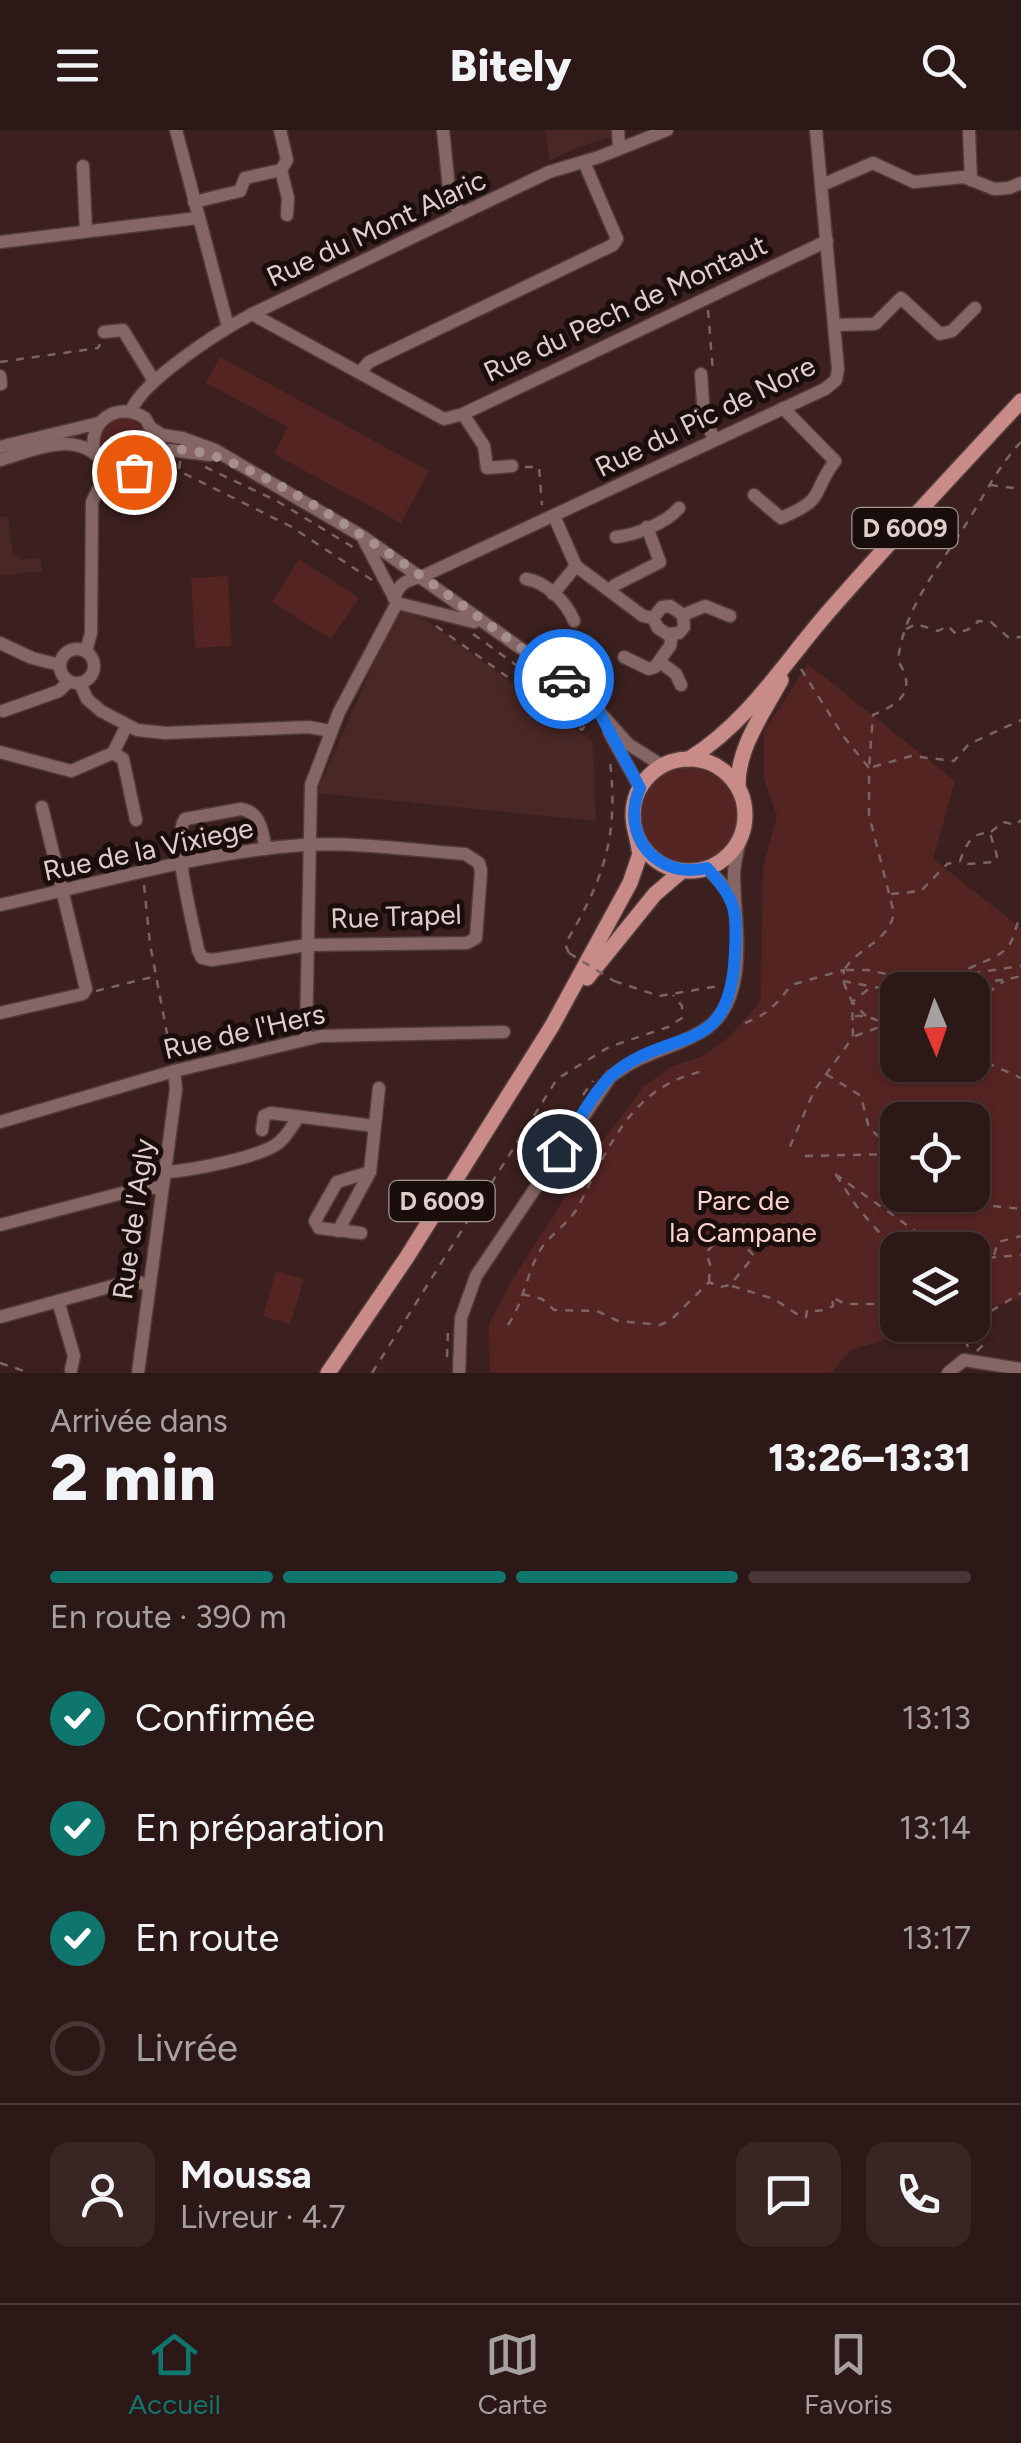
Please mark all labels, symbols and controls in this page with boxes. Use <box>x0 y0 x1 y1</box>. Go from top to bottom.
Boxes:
icon: menu <box>50 38 105 93</box>
text: Bitely <box>450 38 571 92</box>
icon: search <box>916 38 971 93</box>
street label: Rue du Mont Alaric <box>261 162 491 294</box>
street label: Rue du Pech de Montaut <box>478 227 772 389</box>
street label: Rue du Pic de Nore <box>590 348 820 484</box>
pin <box>92 430 177 515</box>
icon: bag <box>107 445 162 500</box>
road number: D 6009 <box>852 508 958 548</box>
courier <box>514 629 614 729</box>
icon: car <box>537 652 592 707</box>
street label: Rue de la Vixiege <box>40 810 256 888</box>
street label: Rue Trapel <box>330 897 462 935</box>
north arrow <box>880 972 990 1082</box>
map controls <box>880 972 990 1342</box>
street label: Rue de l'Hers <box>160 996 328 1066</box>
button: locate <box>880 1102 990 1212</box>
pin <box>517 1109 602 1194</box>
icon: home <box>532 1124 587 1179</box>
street label: Rue de l'Agly <box>105 1136 161 1301</box>
road number: D 6009 <box>390 1181 494 1221</box>
park label: Parc de la Campane <box>669 1183 817 1249</box>
button: layers <box>880 1232 990 1342</box>
text: Arrivée dans <box>50 1402 228 1440</box>
text: 13:26–13:31 <box>768 1435 971 1481</box>
text: 2 min <box>50 1438 216 1516</box>
text: En route · 390 m <box>50 1598 287 1636</box>
icon: check <box>50 1691 105 1746</box>
text: Confirmée <box>135 1695 315 1741</box>
text: 13:13 <box>902 1699 971 1737</box>
icon: check <box>50 1801 105 1856</box>
text: En préparation <box>135 1805 385 1851</box>
text: 13:14 <box>899 1809 971 1847</box>
icon: check <box>50 1911 105 1966</box>
text: En route <box>135 1915 279 1961</box>
text: 13:17 <box>902 1919 971 1957</box>
text: Livrée <box>135 2025 238 2071</box>
button: person <box>50 2142 155 2247</box>
button: chat <box>736 2142 841 2247</box>
button: phone <box>866 2142 971 2247</box>
text: Moussa <box>180 2152 312 2198</box>
text: Livreur · 4.7 <box>180 2198 345 2236</box>
tab: Accueil <box>128 2327 221 2421</box>
tab: Carte <box>478 2327 547 2421</box>
tab: Favoris <box>804 2327 893 2421</box>

